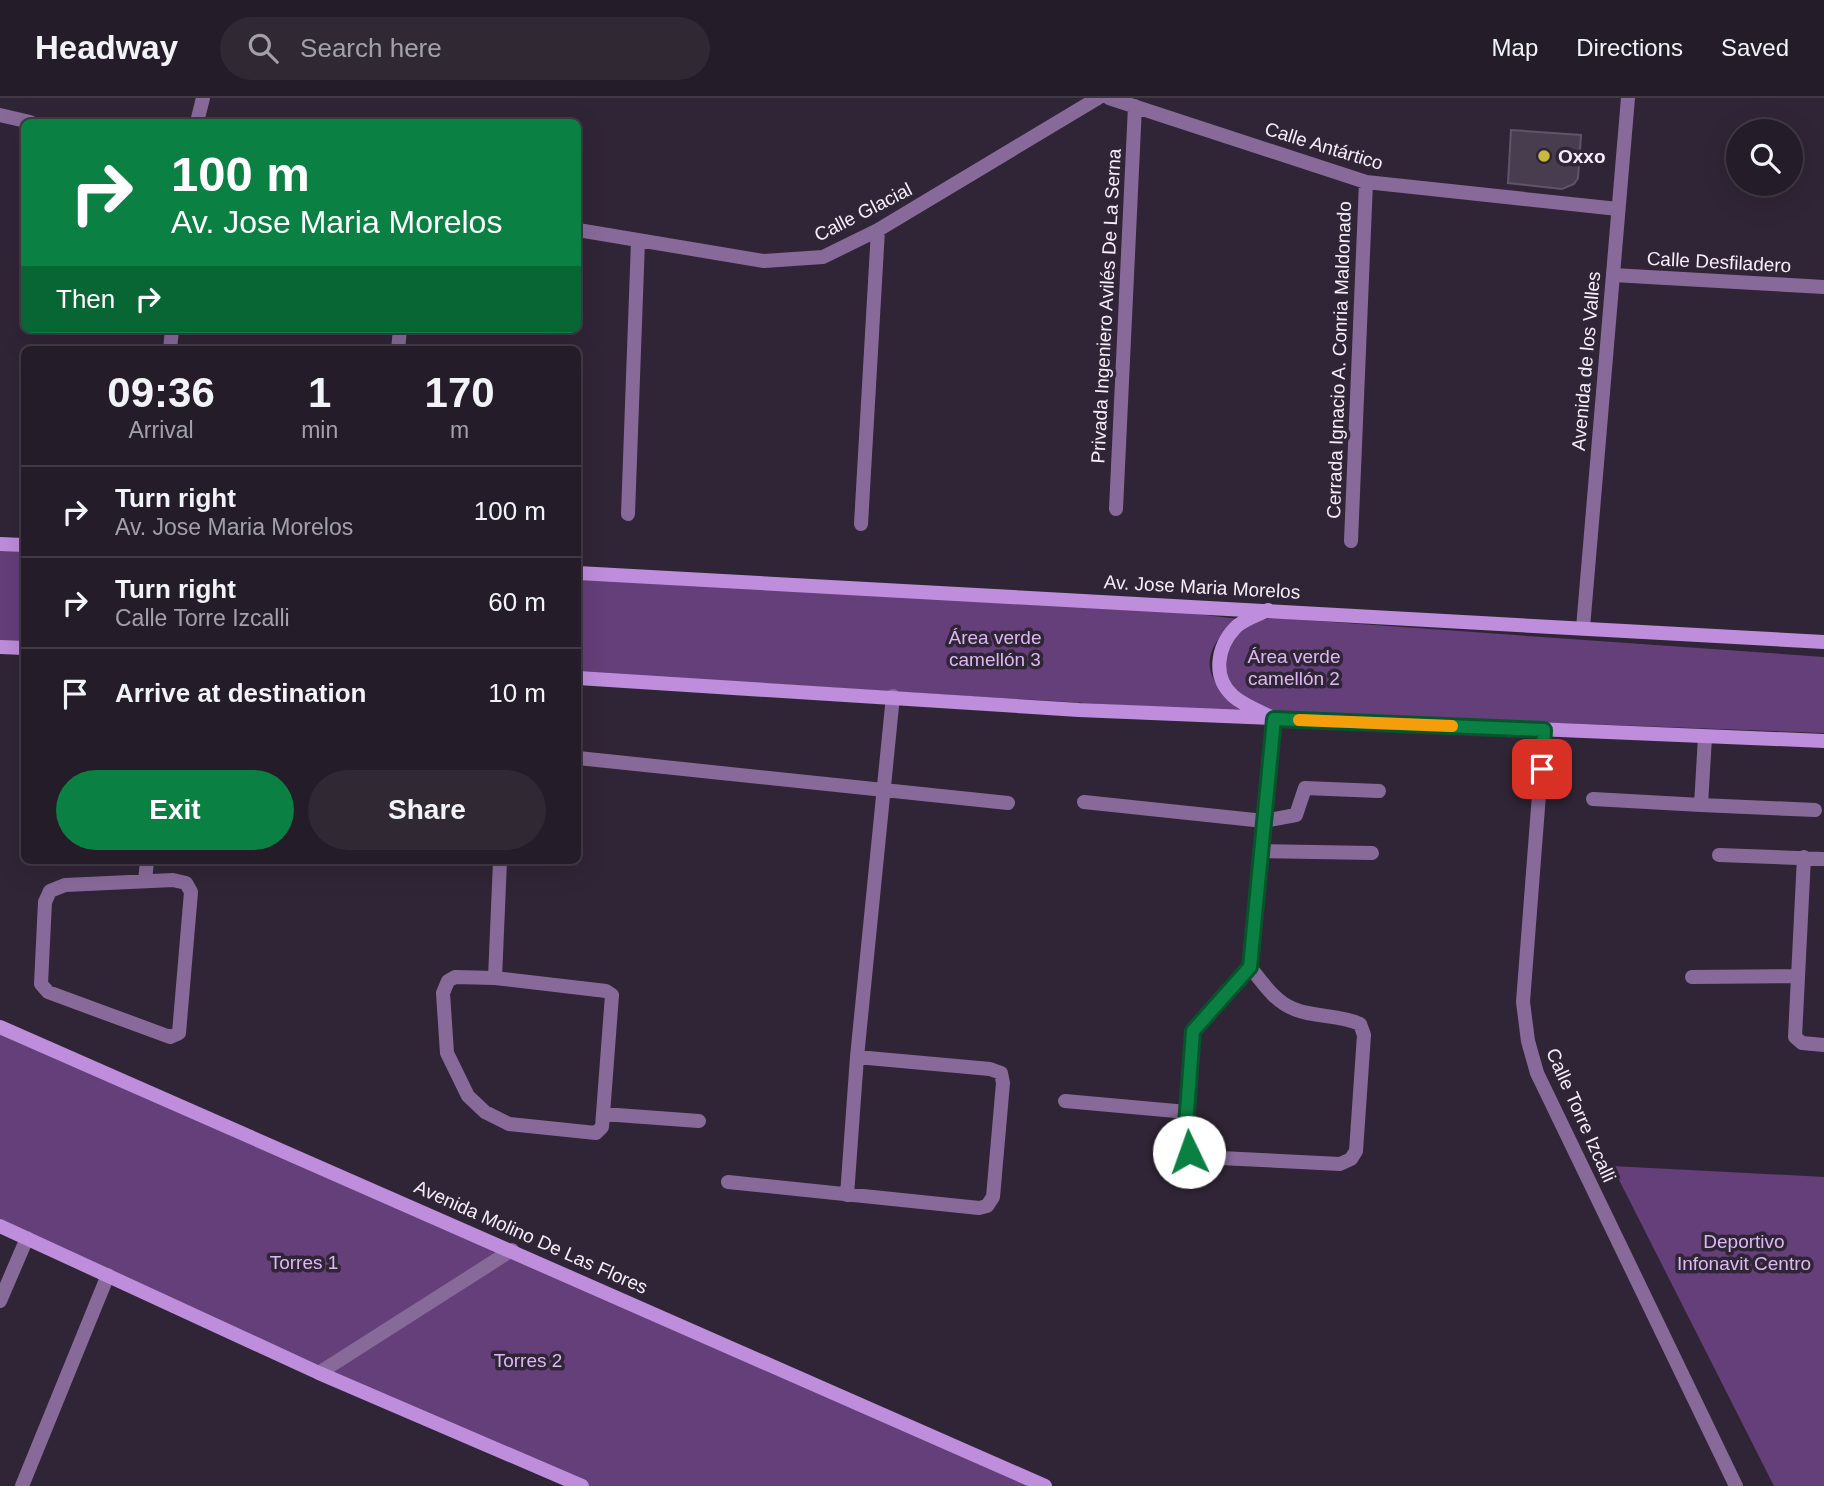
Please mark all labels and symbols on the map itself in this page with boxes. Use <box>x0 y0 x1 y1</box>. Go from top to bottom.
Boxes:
street label: Calle Antártico <box>1262 118 1386 174</box>
place label: Oxxo <box>1558 146 1606 167</box>
street label: Privada Ingeniero Avilés De La Serna <box>1087 148 1125 464</box>
marker: Oxxo <box>1536 148 1552 164</box>
street label: Calle Glacial <box>811 178 915 246</box>
street label: Cerrada Ignacio A. Conria Maldonado <box>1323 201 1355 519</box>
street label: Calle Desfiladero <box>1646 248 1792 276</box>
street label: Avenida de los Valles <box>1568 270 1604 452</box>
street label: Av. Jose Maria Morelos <box>1103 571 1301 603</box>
park label: Área verde camellón 3 <box>949 627 1041 670</box>
park label: Área verde camellón 2 <box>1248 646 1340 689</box>
pin <box>1512 739 1572 799</box>
street label: Calle Torre Izcalli <box>1542 1045 1620 1185</box>
position arrow <box>1152 1115 1226 1189</box>
street label: Avenida Molino De Las Flores <box>411 1176 651 1298</box>
park label: Deportivo Infonavit Centro <box>1677 1231 1811 1274</box>
park label: Torres 1 <box>270 1252 338 1273</box>
park label: Torres 2 <box>494 1350 562 1371</box>

